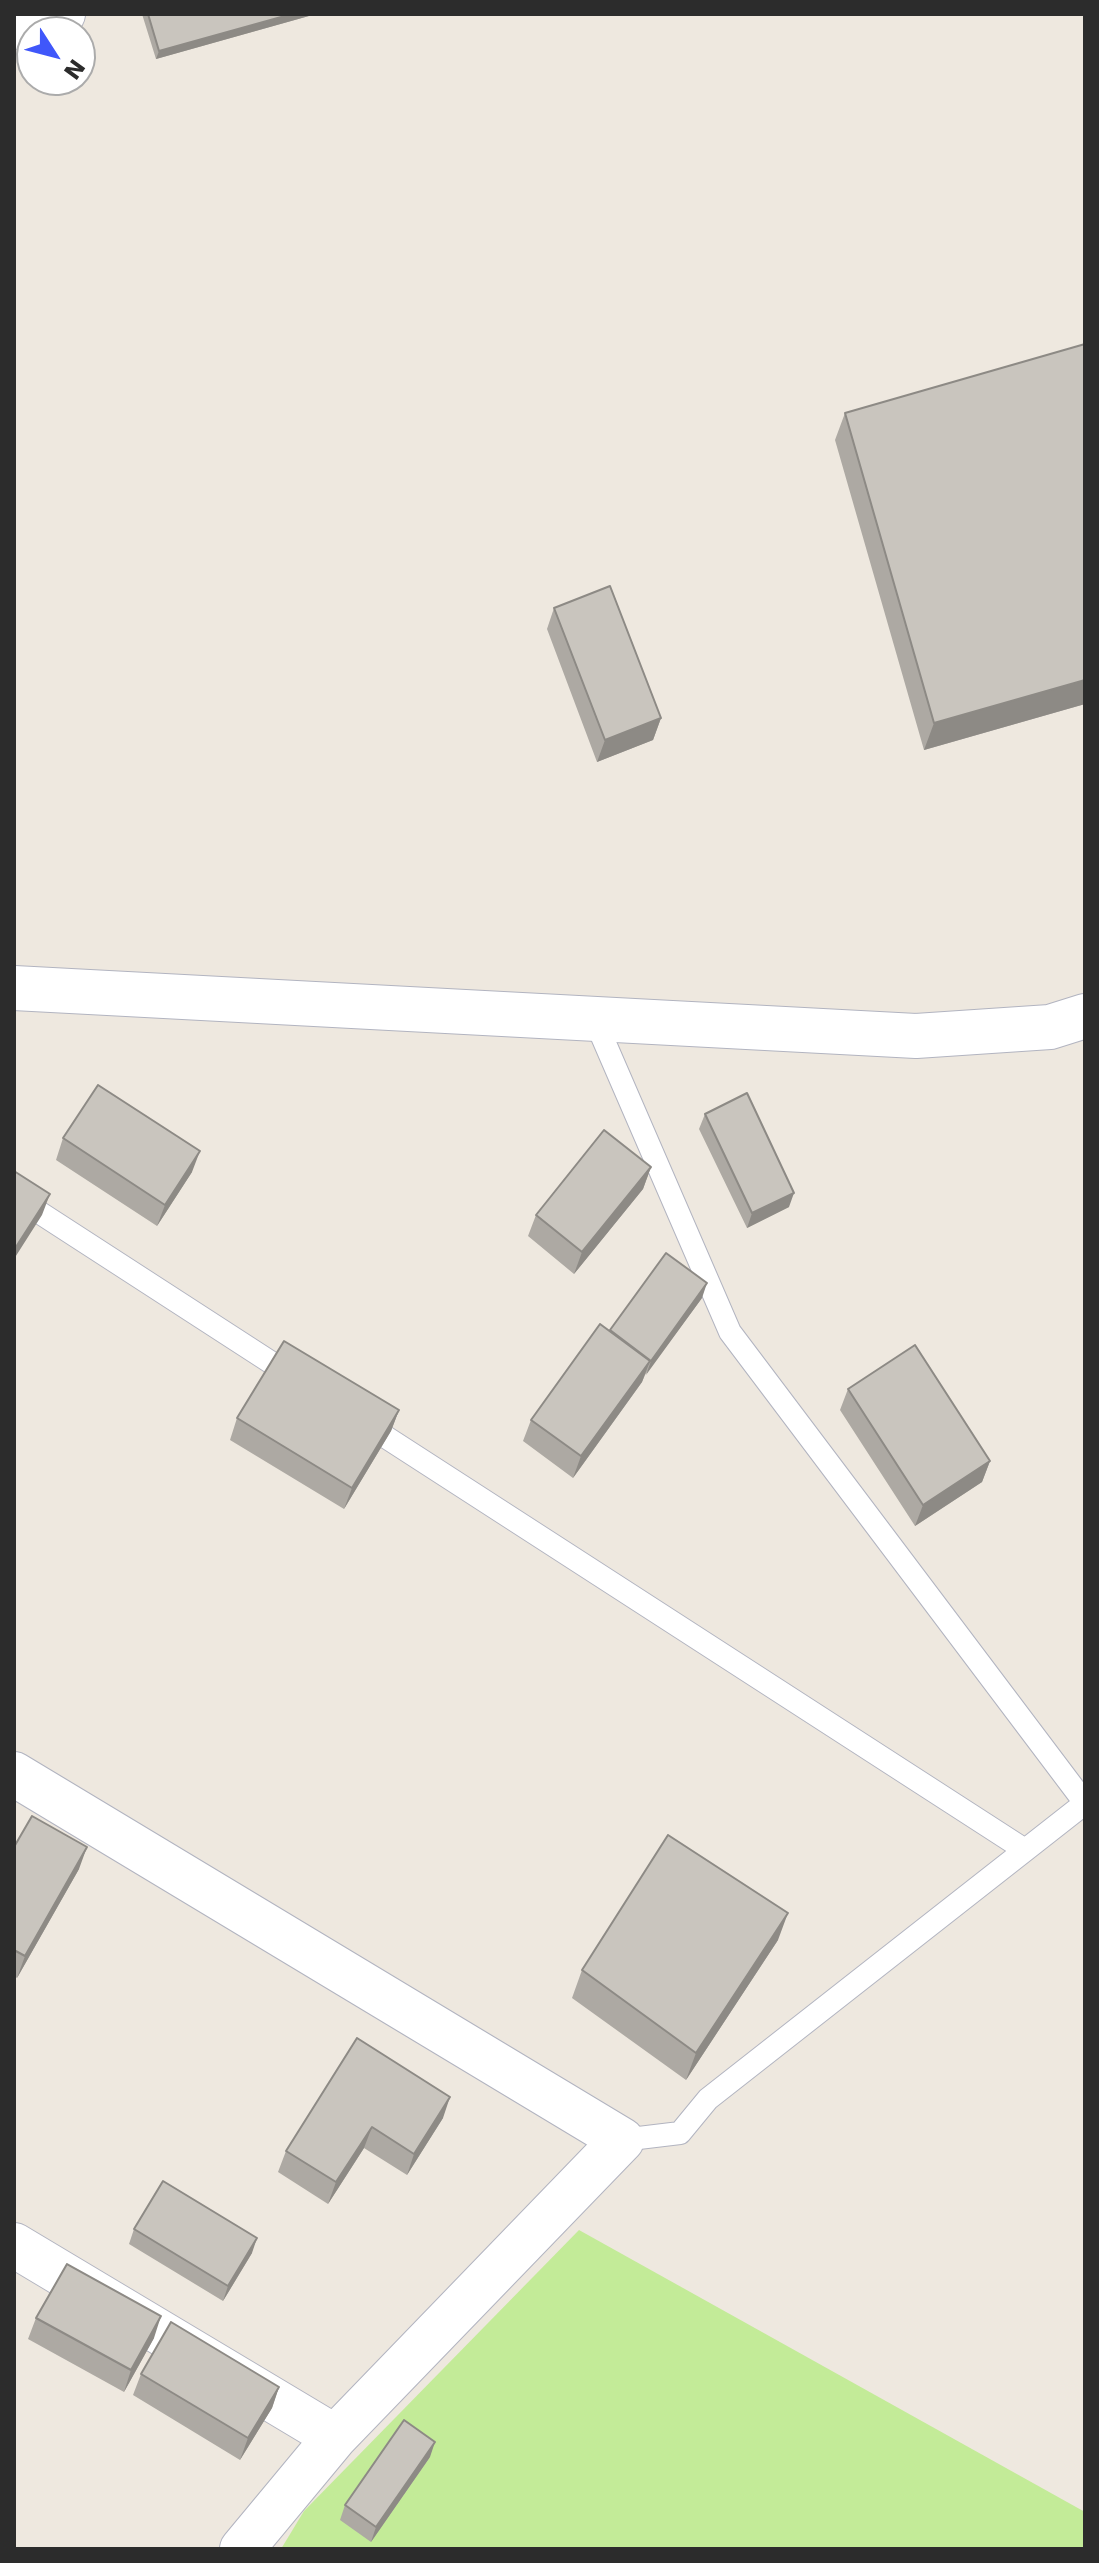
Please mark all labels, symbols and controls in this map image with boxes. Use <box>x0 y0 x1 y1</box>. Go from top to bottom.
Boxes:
north arrow <box>16 16 96 96</box>
text: N <box>59 54 90 84</box>

